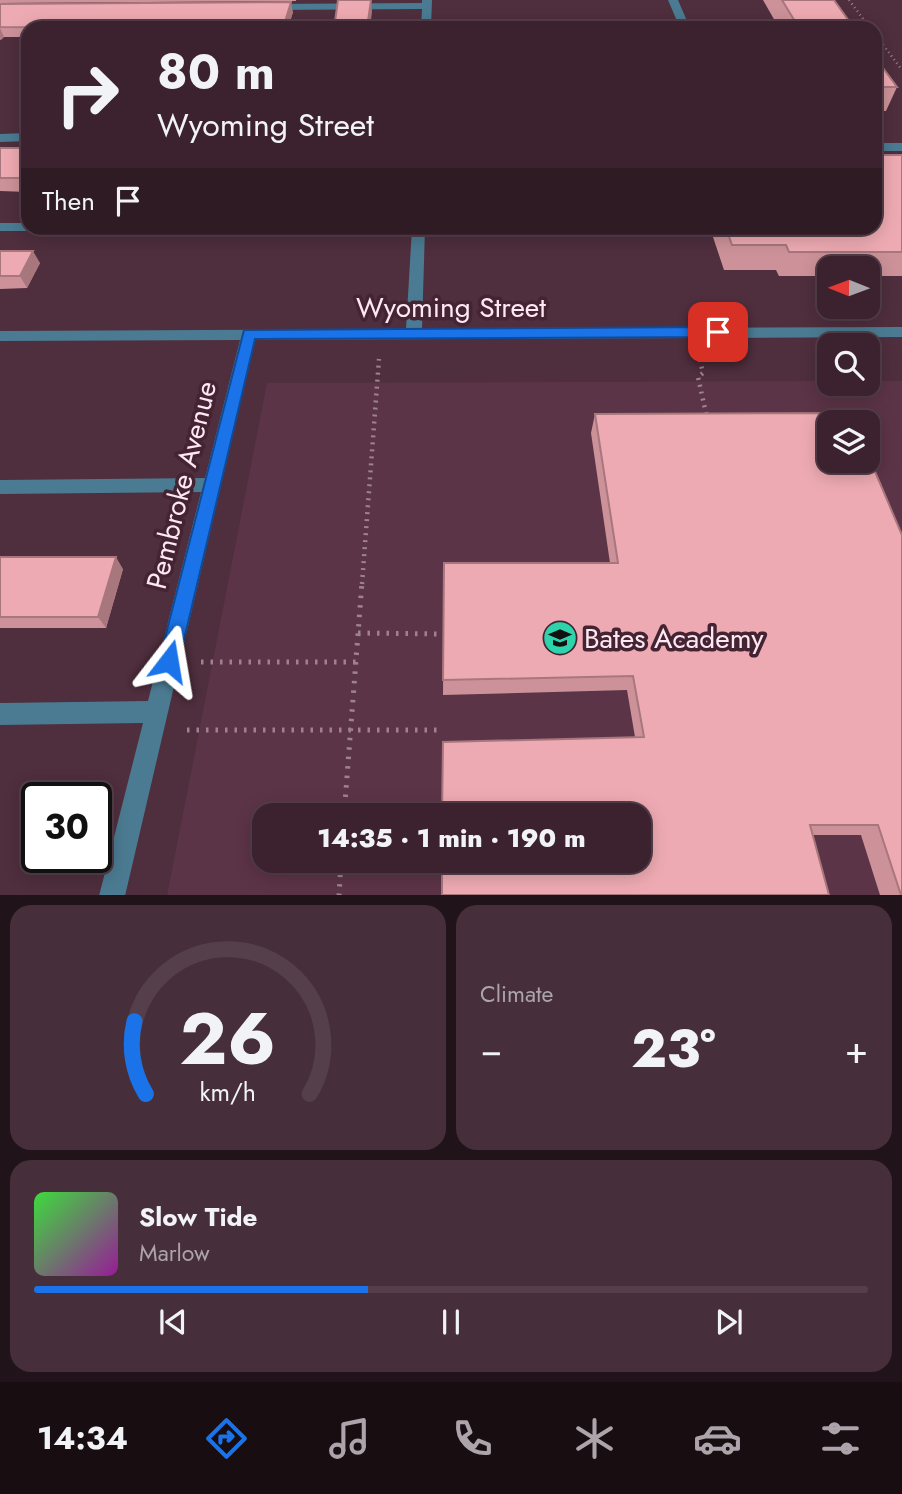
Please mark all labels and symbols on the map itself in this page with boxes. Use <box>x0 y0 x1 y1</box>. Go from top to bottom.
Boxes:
north arrow <box>817 256 880 318</box>
street label: Wyoming Street <box>356 287 546 328</box>
pin <box>688 302 748 362</box>
street label: Pembroke Avenue <box>136 377 227 593</box>
place label: Bates Academy <box>584 618 764 659</box>
school or university icon: Bates Academy <box>541 619 579 657</box>
position arrow <box>132 624 206 698</box>
speed limit sign: 30 <box>21 782 112 873</box>

